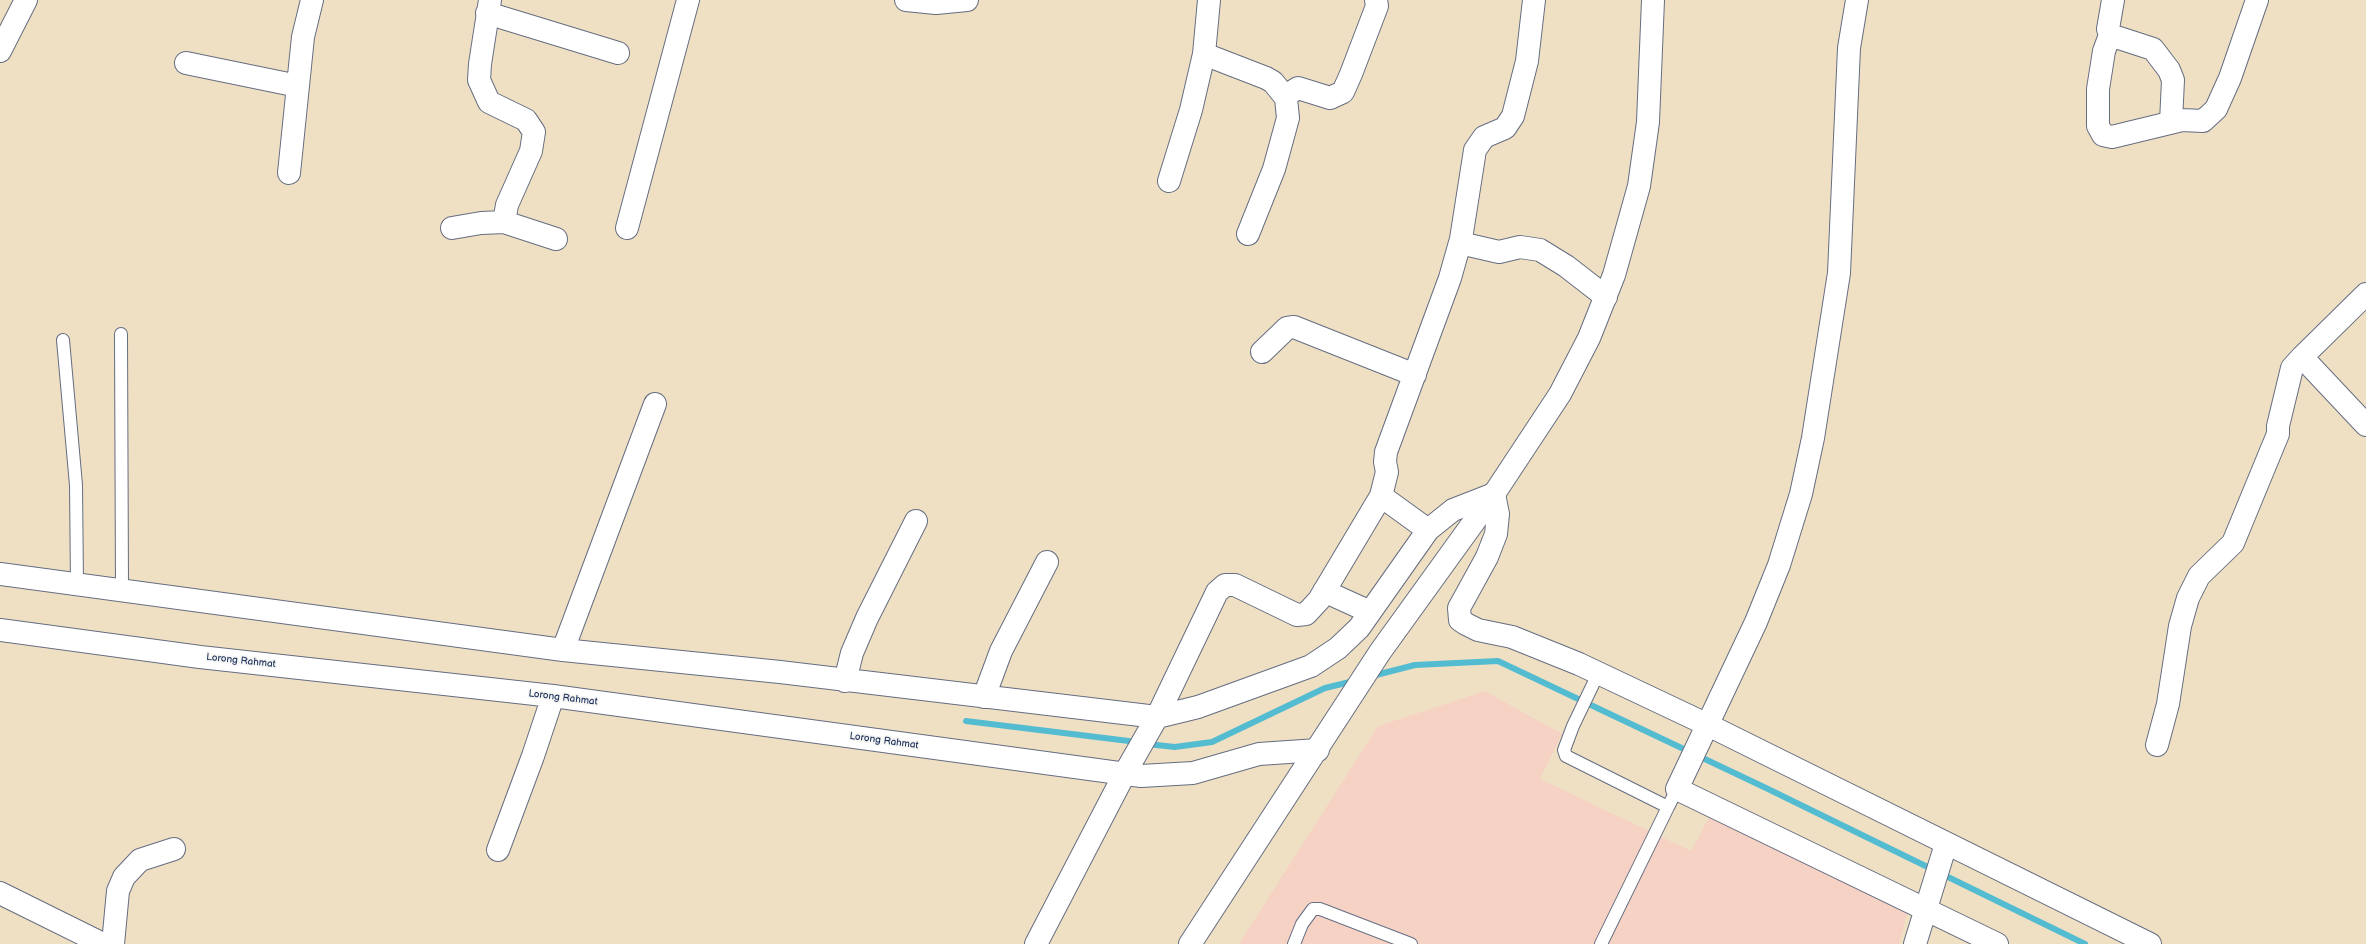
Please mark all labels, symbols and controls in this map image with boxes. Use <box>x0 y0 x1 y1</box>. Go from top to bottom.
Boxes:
street label: Lorong Rahmat <box>206 651 276 671</box>
street label: Lorong Rahmat <box>528 688 598 708</box>
street label: Lorong Rahmat <box>849 730 919 752</box>

